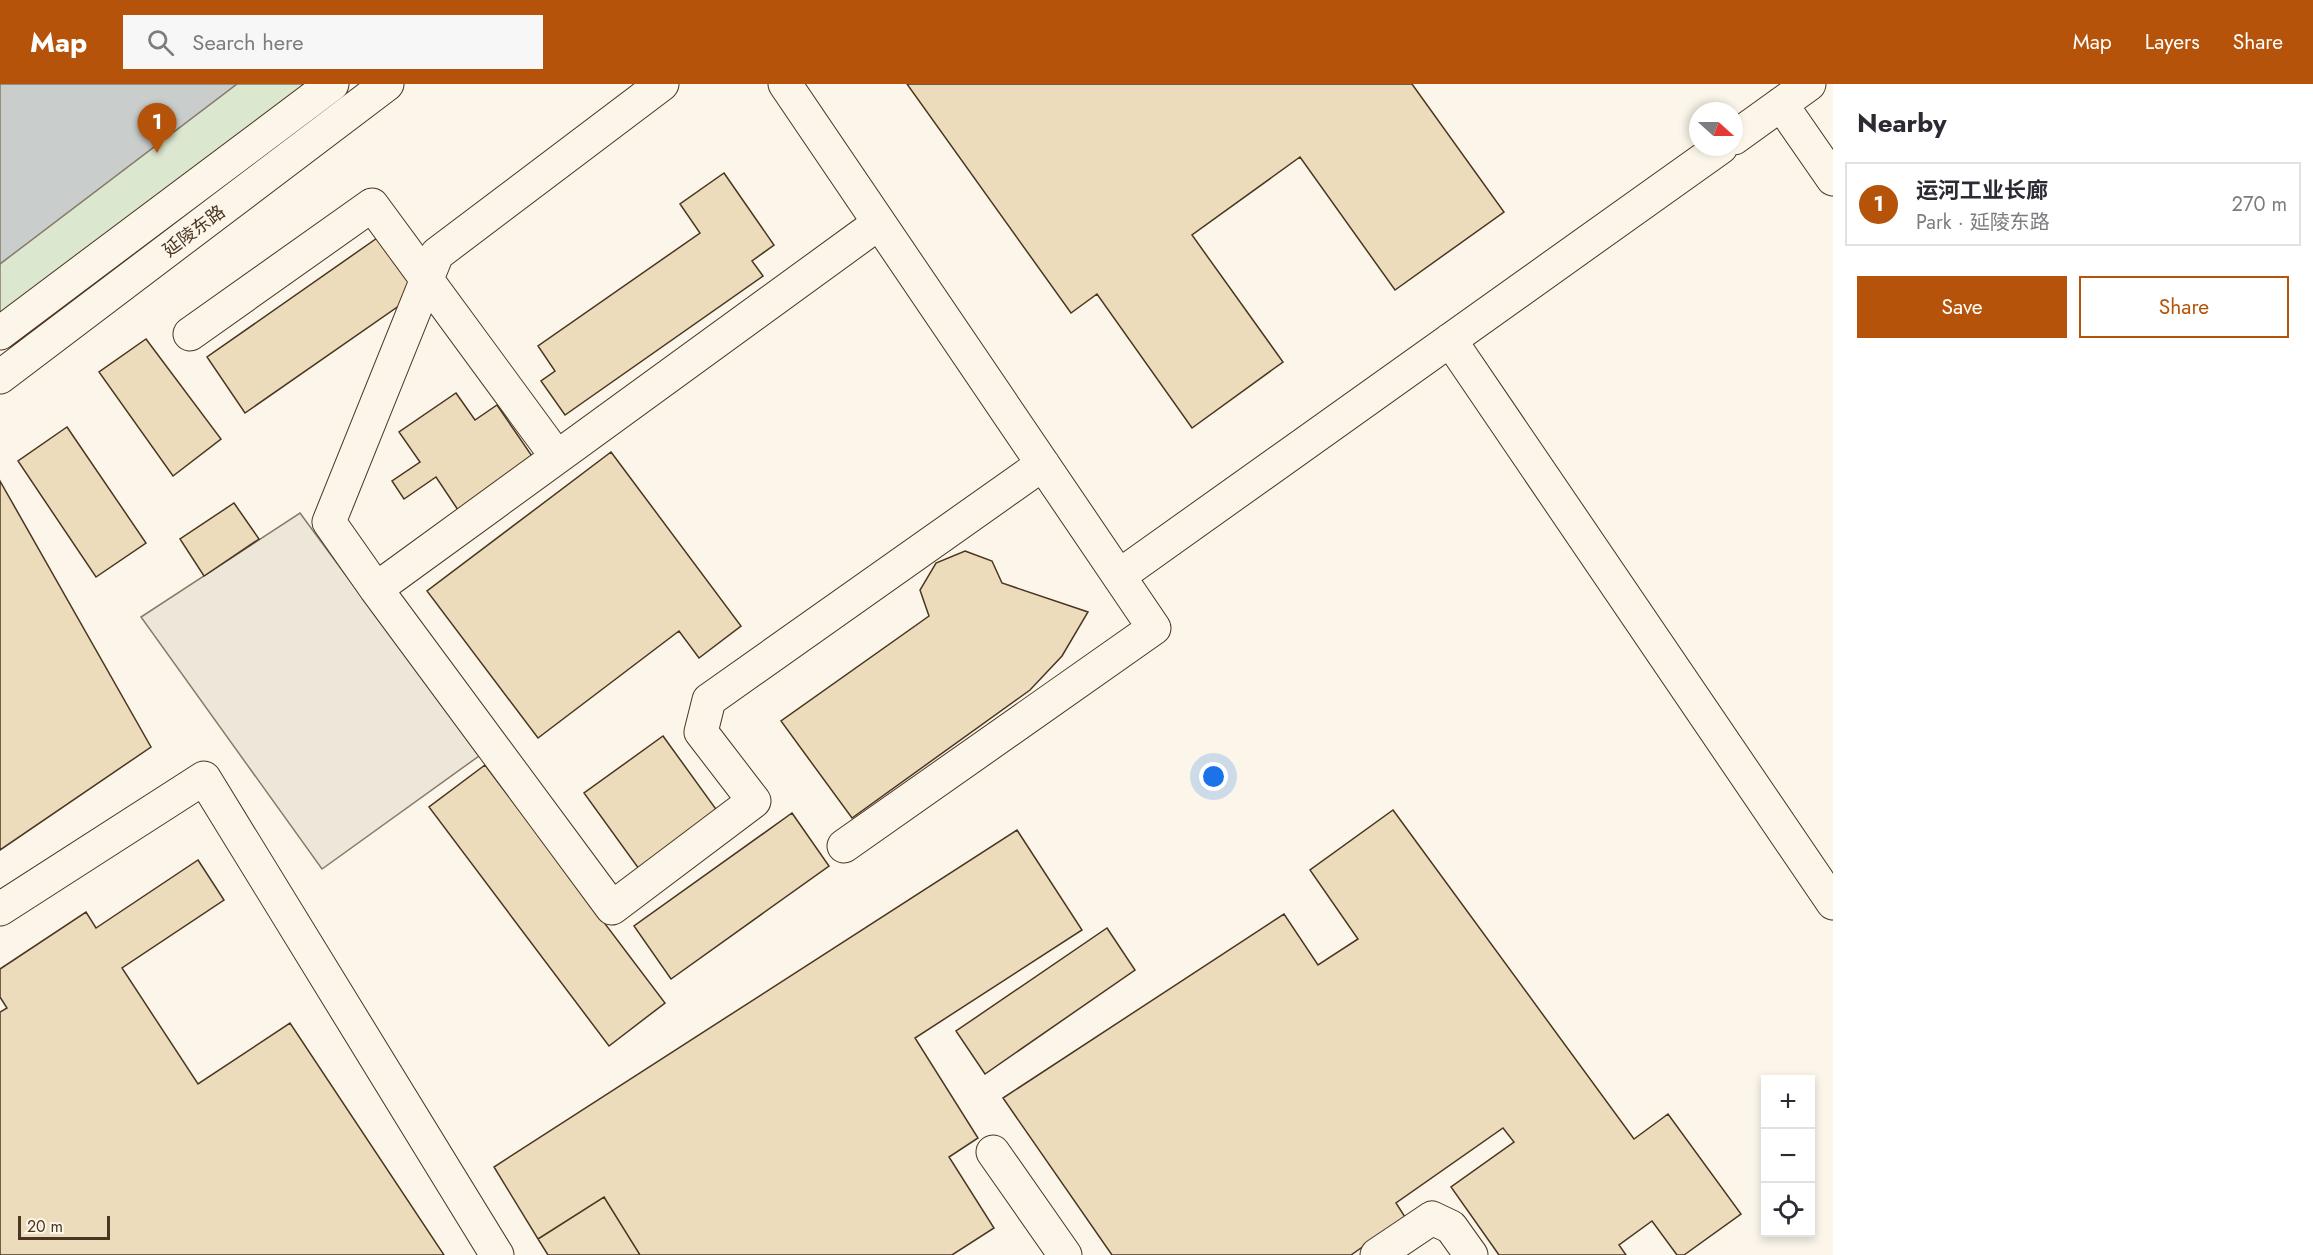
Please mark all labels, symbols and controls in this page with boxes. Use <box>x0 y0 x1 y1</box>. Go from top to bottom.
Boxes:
search box <box>123 15 543 69</box>
text: Map <box>30 22 87 63</box>
icon: search <box>144 26 177 59</box>
text: Search here <box>192 26 304 58</box>
text: Map <box>2073 27 2112 57</box>
text: Layers <box>2145 27 2200 57</box>
text: Share <box>2233 27 2283 57</box>
north arrow <box>1689 102 1743 156</box>
pin: 1 <box>138 104 176 153</box>
text: Nearby <box>1857 104 1946 142</box>
text: 运河工业长廊 <box>1916 174 2048 206</box>
text: 1 <box>1873 190 1884 219</box>
text: 270 m <box>2232 190 2287 219</box>
street label: 延陵东路 <box>157 199 231 263</box>
text: Park · 延陵东路 <box>1916 208 2050 237</box>
button: Save <box>1857 276 2067 338</box>
button: Share <box>2079 276 2289 338</box>
your location <box>1199 762 1228 791</box>
map controls <box>1761 1075 1815 1237</box>
button: + <box>1761 1075 1815 1129</box>
button: − <box>1761 1129 1815 1183</box>
button: locate <box>1761 1183 1815 1237</box>
scale bar <box>18 1213 110 1240</box>
text: 20 m <box>27 1215 63 1238</box>

